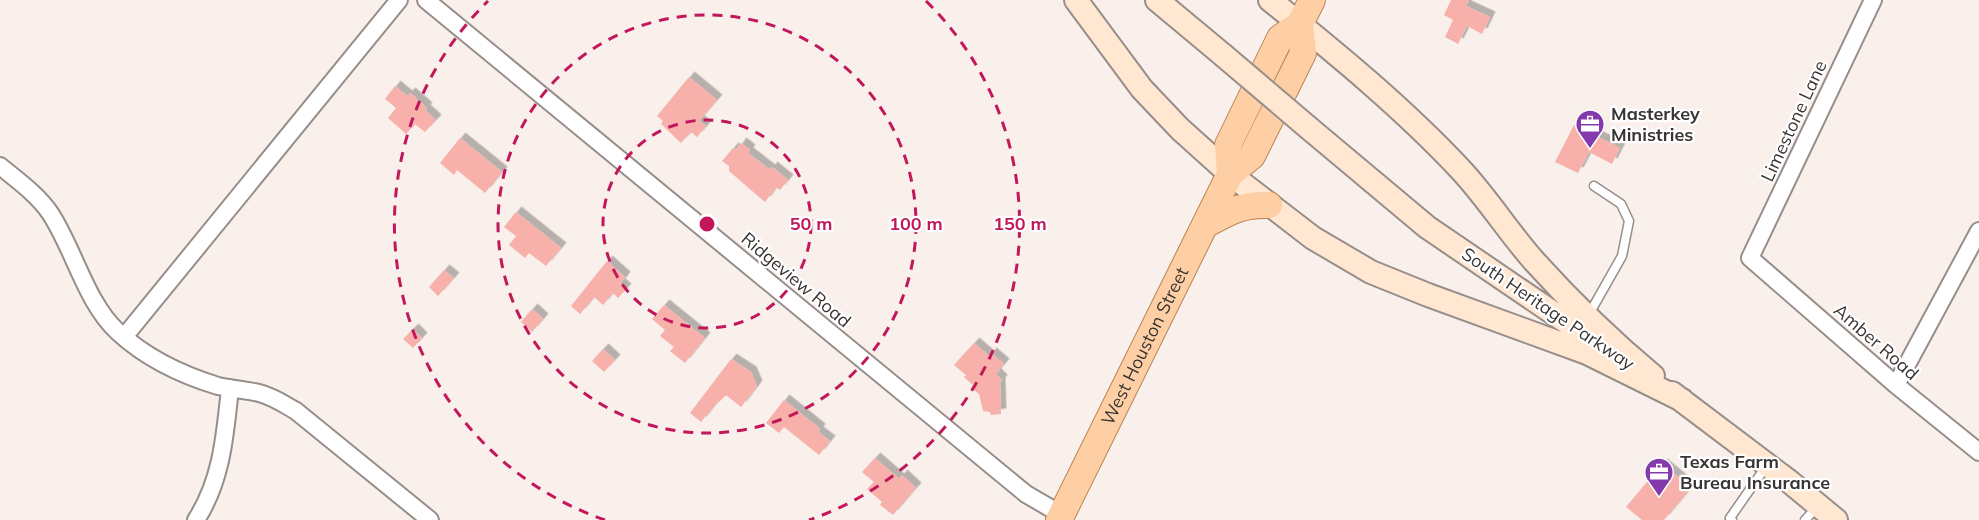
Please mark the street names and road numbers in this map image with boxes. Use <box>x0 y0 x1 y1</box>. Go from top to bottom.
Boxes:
street label: Limestone Lane <box>1755 57 1832 185</box>
street label: Ridgeview Road <box>737 227 856 332</box>
street label: South Heritage Parkway <box>1457 242 1639 375</box>
street label: West Houston Street <box>1096 263 1193 429</box>
street label: Amber Road <box>1829 299 1923 385</box>

